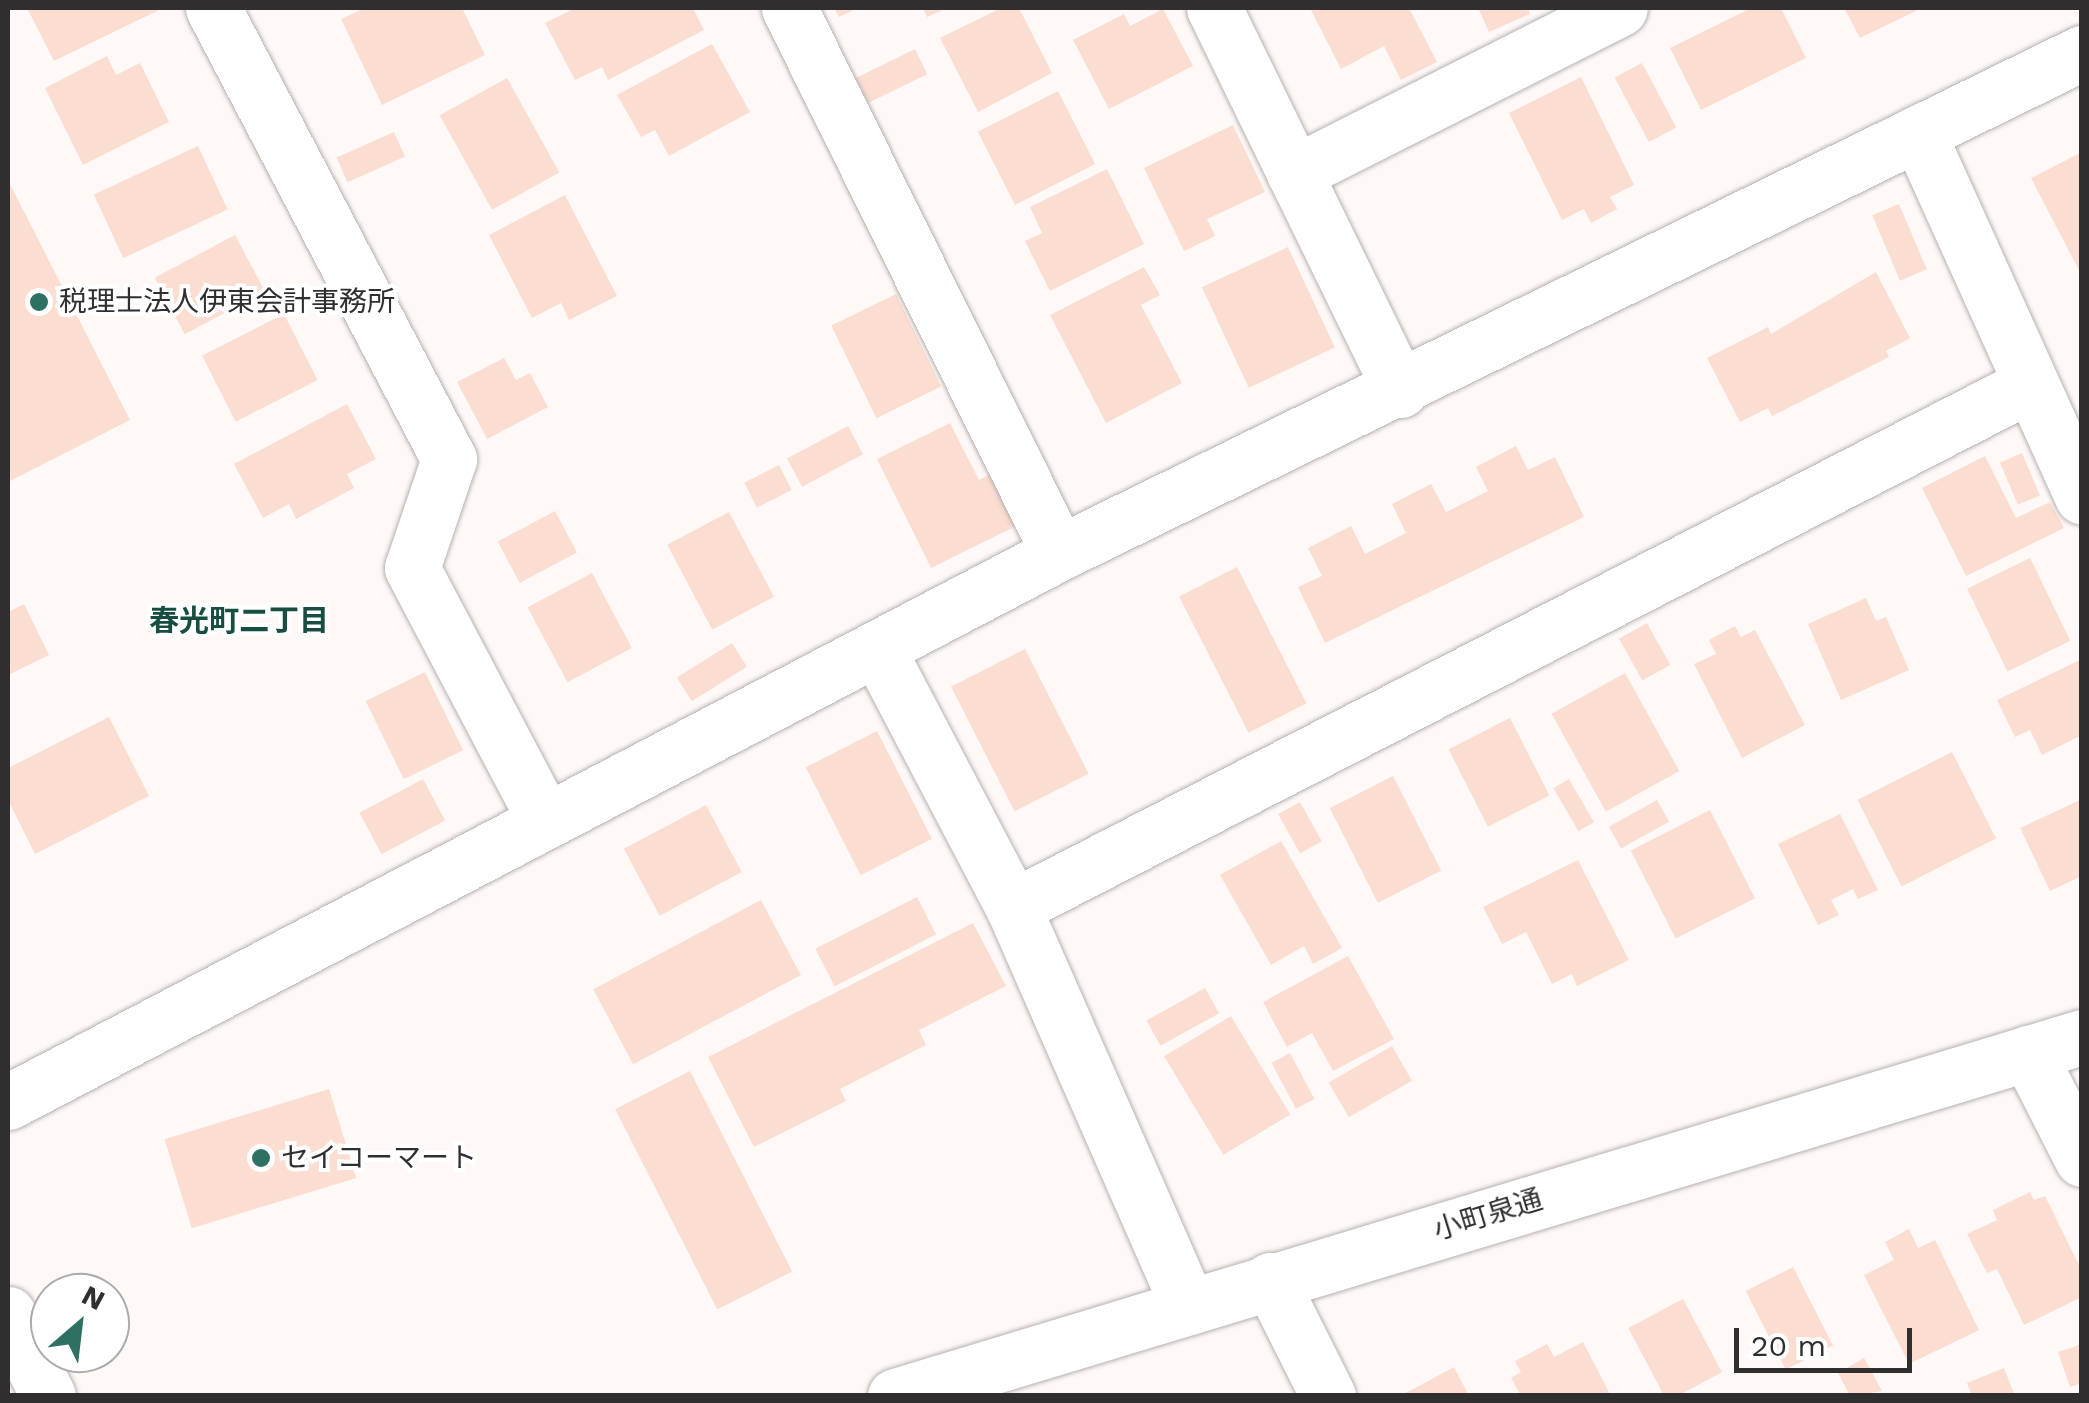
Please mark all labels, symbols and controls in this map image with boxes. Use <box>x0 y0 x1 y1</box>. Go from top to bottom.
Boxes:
place label: 税理士法人伊東会計事務所 <box>59 285 395 319</box>
marker: 税理士法人伊東会計事務所 <box>28 291 50 313</box>
district label: 春光町二丁目 <box>149 603 329 639</box>
place label: セイコーマート <box>281 1141 477 1175</box>
marker: セイコーマート <box>250 1147 272 1169</box>
street label: 小町泉通 <box>1430 1183 1546 1247</box>
north arrow <box>30 1273 130 1373</box>
text: N <box>76 1278 110 1317</box>
scale bar <box>1739 1308 1916 1370</box>
text: 20 m <box>1751 1328 1826 1363</box>

